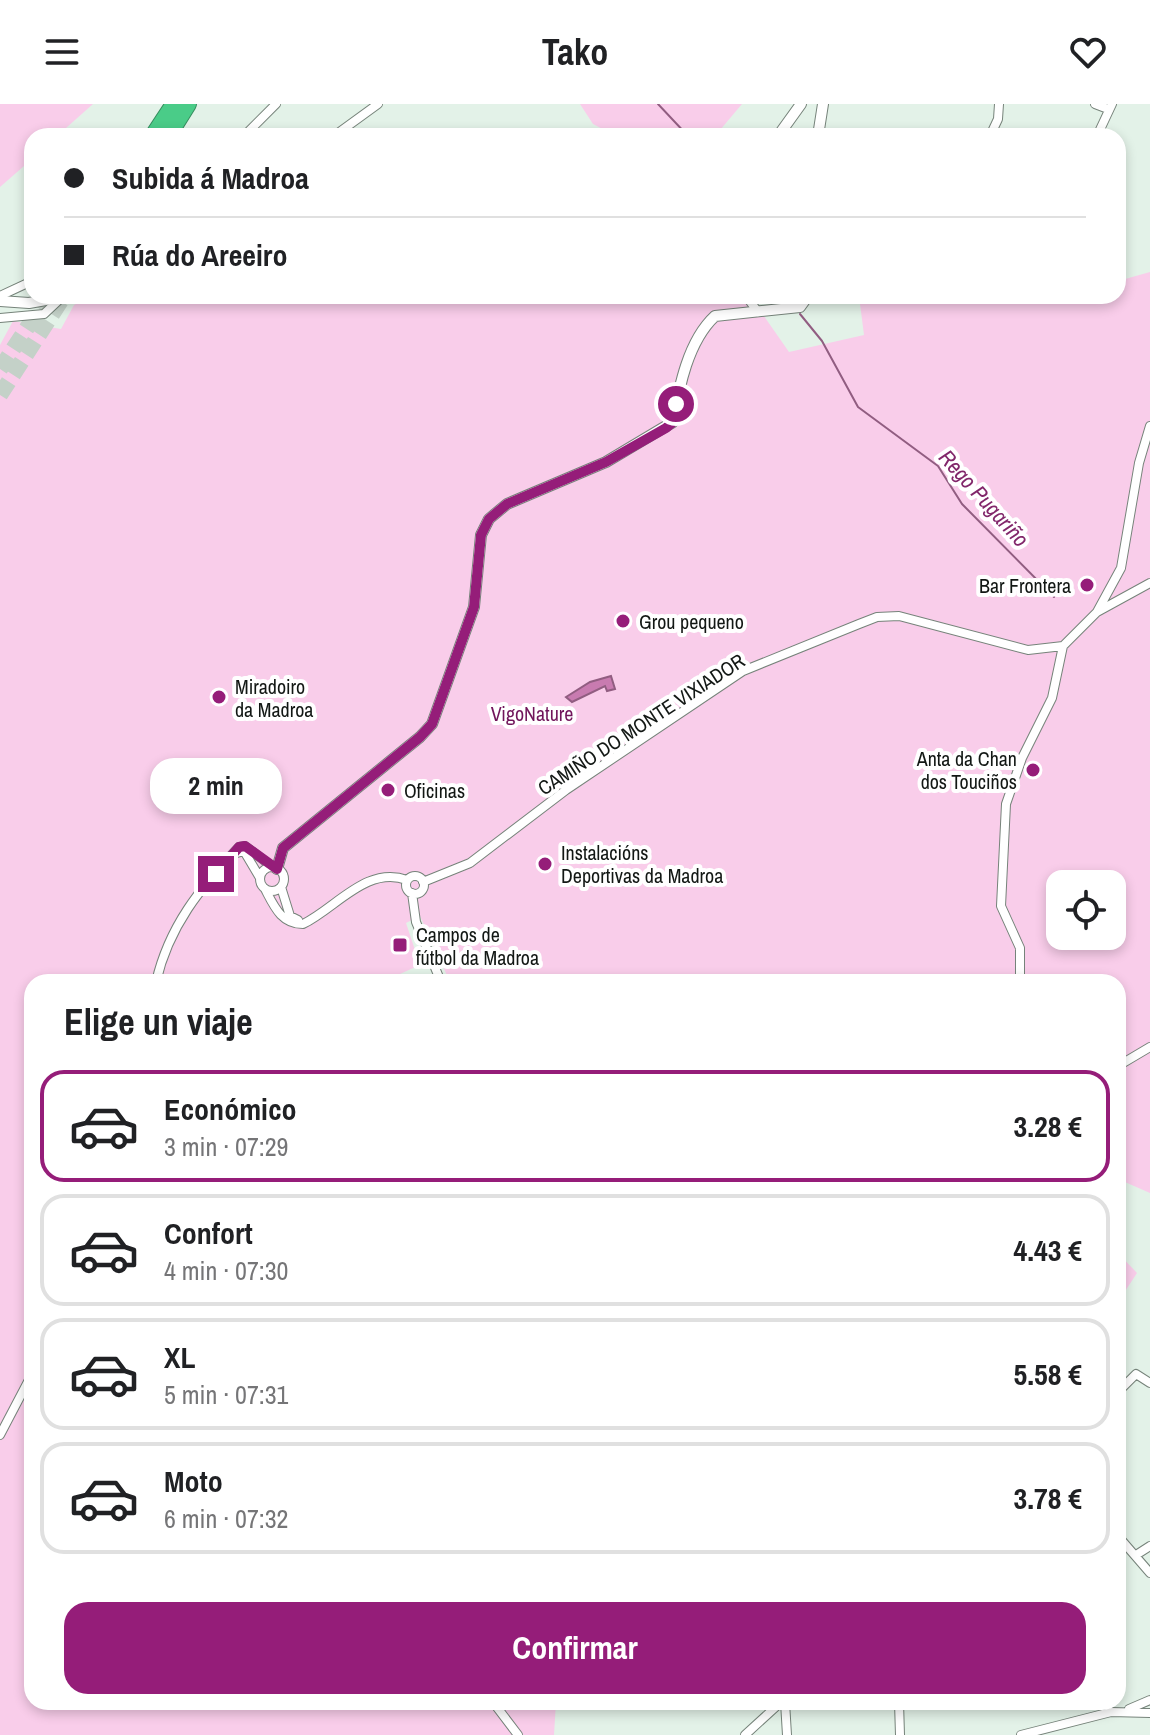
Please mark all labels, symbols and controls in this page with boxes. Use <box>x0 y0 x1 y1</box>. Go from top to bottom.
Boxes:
text: Tako <box>542 28 608 76</box>
icon: menu <box>40 30 84 74</box>
icon: heart <box>1066 30 1110 74</box>
text: Subida á Madroa <box>112 158 309 198</box>
text: Rúa do Areeiro <box>112 235 287 275</box>
route start <box>658 386 694 422</box>
water label: Rego Pugariño <box>932 443 1036 553</box>
place label: Bar Frontera <box>979 572 1071 599</box>
marker: Bar Frontera <box>1078 576 1096 594</box>
place label: Grou pequeno <box>639 608 744 635</box>
marker: Grou pequeno <box>614 612 632 630</box>
street label: CAMIÑO DO MONTE VIXIADOR <box>532 647 750 801</box>
place label: Miradoiro da Madroa <box>235 673 313 723</box>
marker: Miradoiro da Madroa <box>210 688 228 706</box>
park label: VigoNature <box>491 700 573 727</box>
place label: Anta da Chan dos Touciños <box>916 745 1017 795</box>
callout: 2 min <box>150 758 282 814</box>
marker: Anta da Chan dos Touciños <box>1024 761 1042 779</box>
text: 2 min <box>188 768 244 803</box>
place label: Oficinas <box>404 777 465 804</box>
marker: Oficinas <box>379 781 397 799</box>
place label: Instalacións Deportivas da Madroa <box>561 839 723 889</box>
marker: Instalacións Deportivas da Madroa <box>536 855 554 873</box>
route end <box>198 856 234 892</box>
map controls <box>1046 870 1126 950</box>
button: locate <box>1046 870 1126 950</box>
place label: Campos de fútbol da Madroa <box>416 921 539 971</box>
marker: Campos de fútbol da Madroa <box>391 936 409 954</box>
text: Elige un viaje <box>64 998 253 1046</box>
text: Económico <box>164 1089 297 1129</box>
icon: car <box>68 1090 140 1162</box>
text: 3.28 € <box>1014 1106 1082 1146</box>
text: 3 min · 07:29 <box>164 1129 288 1164</box>
text: Confort <box>164 1213 253 1253</box>
icon: car <box>68 1214 140 1286</box>
text: 4.43 € <box>1014 1230 1082 1270</box>
text: 4 min · 07:30 <box>164 1253 288 1288</box>
text: XL <box>164 1337 195 1377</box>
icon: car <box>68 1338 140 1410</box>
text: 5.58 € <box>1014 1354 1082 1394</box>
text: 5 min · 07:31 <box>164 1377 288 1412</box>
text: Moto <box>164 1461 223 1501</box>
icon: car <box>68 1462 140 1534</box>
text: 3.78 € <box>1014 1478 1082 1518</box>
text: 6 min · 07:32 <box>164 1501 288 1536</box>
button: Confirmar <box>64 1602 1086 1694</box>

